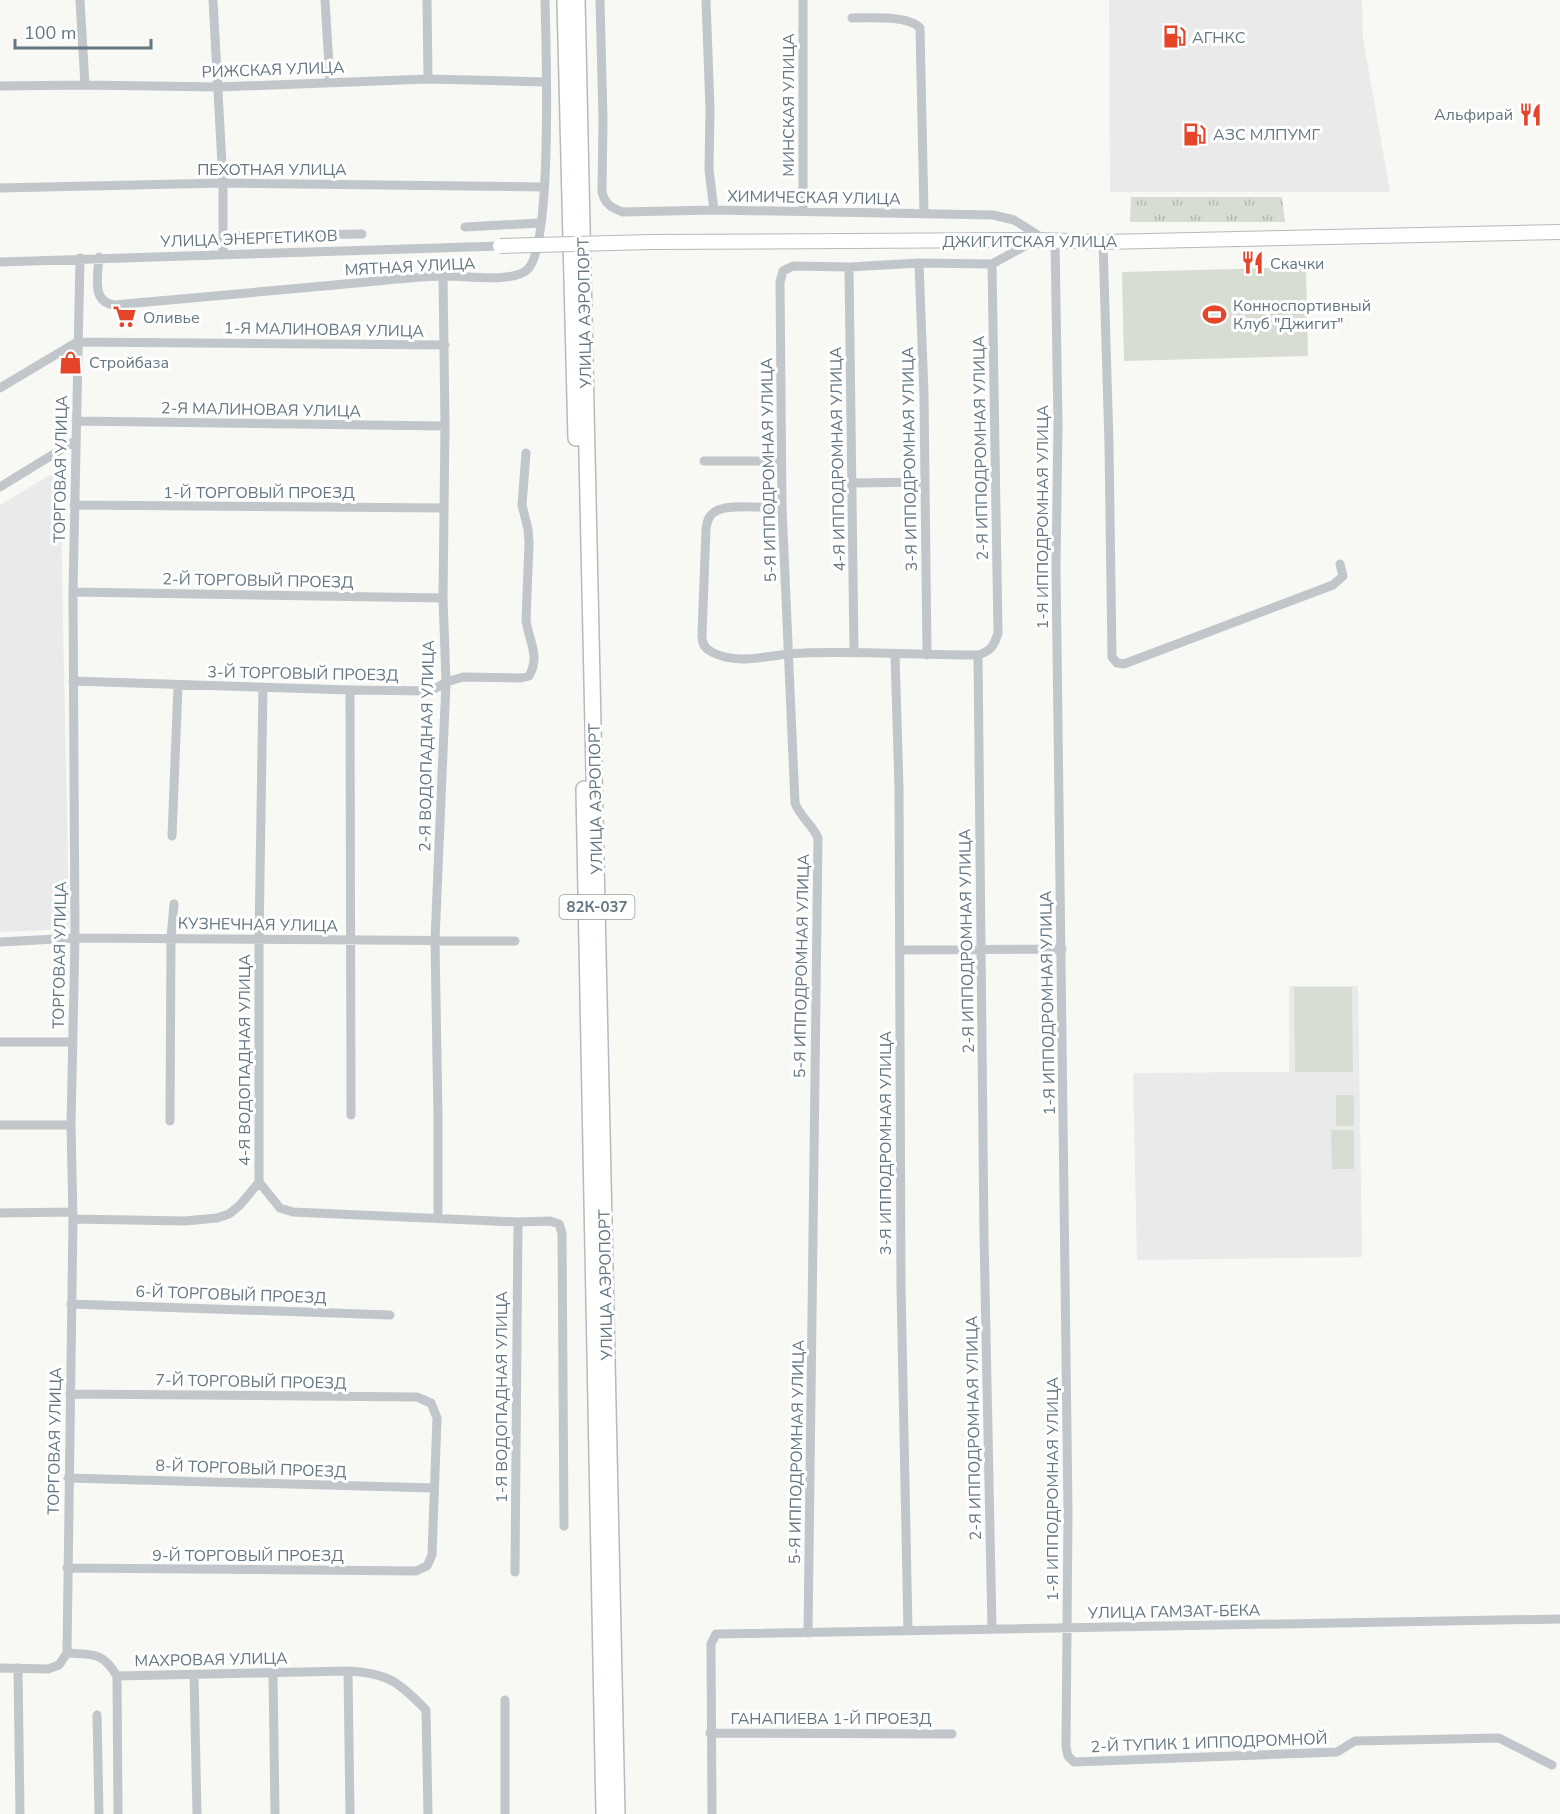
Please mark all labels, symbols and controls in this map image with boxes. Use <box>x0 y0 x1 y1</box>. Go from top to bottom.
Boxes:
scale bar <box>15 12 152 50</box>
text: 100 m <box>24 21 76 45</box>
fuel station icon: АГНКС <box>1161 24 1187 50</box>
place label: АГНКС <box>1192 27 1246 49</box>
street label: МИНСКАЯ УЛИЦА <box>778 33 800 177</box>
street label: РИЖСКАЯ УЛИЦА <box>201 57 345 83</box>
restaurant icon: Альфирай <box>1518 101 1544 127</box>
place label: Альфирай <box>1434 104 1513 126</box>
fuel station icon: АЗС МЛПУМГ <box>1182 121 1208 147</box>
place label: АЗС МЛПУМГ <box>1213 124 1320 146</box>
street label: ПЕХОТНАЯ УЛИЦА <box>197 159 347 181</box>
street label: ХИМИЧЕСКАЯ УЛИЦА <box>727 185 901 211</box>
street label: УЛИЦА ЭНЕРГЕТИКОВ <box>159 225 338 253</box>
street label: ДЖИГИТСКАЯ УЛИЦА <box>943 231 1118 253</box>
street label: УЛИЦА АЭРОПОРТ <box>573 237 597 390</box>
restaurant icon: Скачки <box>1239 250 1265 276</box>
street label: МЯТНАЯ УЛИЦА <box>344 253 476 281</box>
place label: Скачки <box>1270 253 1324 275</box>
place label: Конноспортивный Клуб "Джигит" <box>1233 295 1371 335</box>
sports icon: Конноспортивный Клуб "Джигит" <box>1202 301 1228 327</box>
supermarket icon: Оливье <box>112 304 138 330</box>
place label: Оливье <box>143 307 200 329</box>
street label: 1-Я МАЛИНОВАЯ УЛИЦА <box>224 317 425 343</box>
street label: 2-Я ИППОДРОМНАЯ УЛИЦА <box>968 335 994 560</box>
street label: 4-Я ИППОДРОМНАЯ УЛИЦА <box>825 346 851 571</box>
street label: 3-Я ИППОДРОМНАЯ УЛИЦА <box>897 346 923 571</box>
shop icon: Стройбаза <box>58 349 84 375</box>
place label: Стройбаза <box>89 352 169 374</box>
street label: 5-Я ИППОДРОМНАЯ УЛИЦА <box>756 357 782 582</box>
street label: ТОРГОВАЯ УЛИЦА <box>49 395 73 543</box>
street label: 2-Я МАЛИНОВАЯ УЛИЦА <box>161 397 362 423</box>
street label: 1-Я ИППОДРОМНАЯ УЛИЦА <box>1032 404 1054 629</box>
street label: 1-Й ТОРГОВЫЙ ПРОЕЗД <box>163 482 355 504</box>
street label: 2-Й ТОРГОВЫЙ ПРОЕЗД <box>162 568 354 594</box>
street label: 2-Я ВОДОПАДНАЯ УЛИЦА <box>414 640 440 852</box>
street label: 3-Й ТОРГОВЫЙ ПРОЕЗД <box>207 661 399 687</box>
street label: УЛИЦА АЭРОПОРТ <box>584 723 608 876</box>
street label: 2-Я ИППОДРОМНАЯ УЛИЦА <box>954 828 980 1053</box>
street label: 5-Я ИППОДРОМНАЯ УЛИЦА <box>789 853 815 1078</box>
street label: ТОРГОВАЯ УЛИЦА <box>48 881 72 1029</box>
street label: 1-Я ИППОДРОМНАЯ УЛИЦА <box>1035 890 1061 1115</box>
road number: 82К-037 <box>560 895 634 919</box>
street label: КУЗНЕЧНАЯ УЛИЦА <box>178 913 339 937</box>
street label: 4-Я ВОДОПАДНАЯ УЛИЦА <box>234 954 256 1166</box>
street label: 3-Я ИППОДРОМНАЯ УЛИЦА <box>875 1030 897 1255</box>
street label: УЛИЦА АЭРОПОРТ <box>594 1209 618 1362</box>
street label: 6-Й ТОРГОВЫЙ ПРОЕЗД <box>135 1281 327 1309</box>
street label: 1-Я ВОДОПАДНАЯ УЛИЦА <box>491 1291 513 1503</box>
street label: 2-Я ИППОДРОМНАЯ УЛИЦА <box>961 1315 987 1540</box>
street label: 5-Я ИППОДРОМНАЯ УЛИЦА <box>784 1339 810 1564</box>
street label: ТОРГОВАЯ УЛИЦА <box>43 1367 67 1515</box>
street label: 7-Й ТОРГОВЫЙ ПРОЕЗД <box>155 1369 347 1395</box>
street label: 1-Я ИППОДРОМНАЯ УЛИЦА <box>1042 1376 1064 1601</box>
street label: 8-Й ТОРГОВЫЙ ПРОЕЗД <box>155 1455 347 1483</box>
street label: 9-Й ТОРГОВЫЙ ПРОЕЗД <box>152 1545 344 1567</box>
street label: УЛИЦА ГАМЗАТ-БЕКА <box>1087 1599 1261 1625</box>
street label: МАХРОВАЯ УЛИЦА <box>134 1648 288 1672</box>
street label: ГАНАПИЕВА 1-Й ПРОЕЗД <box>730 1708 932 1730</box>
street label: 2-Й ТУПИК 1 ИППОДРОМНОЙ <box>1090 1728 1328 1758</box>

